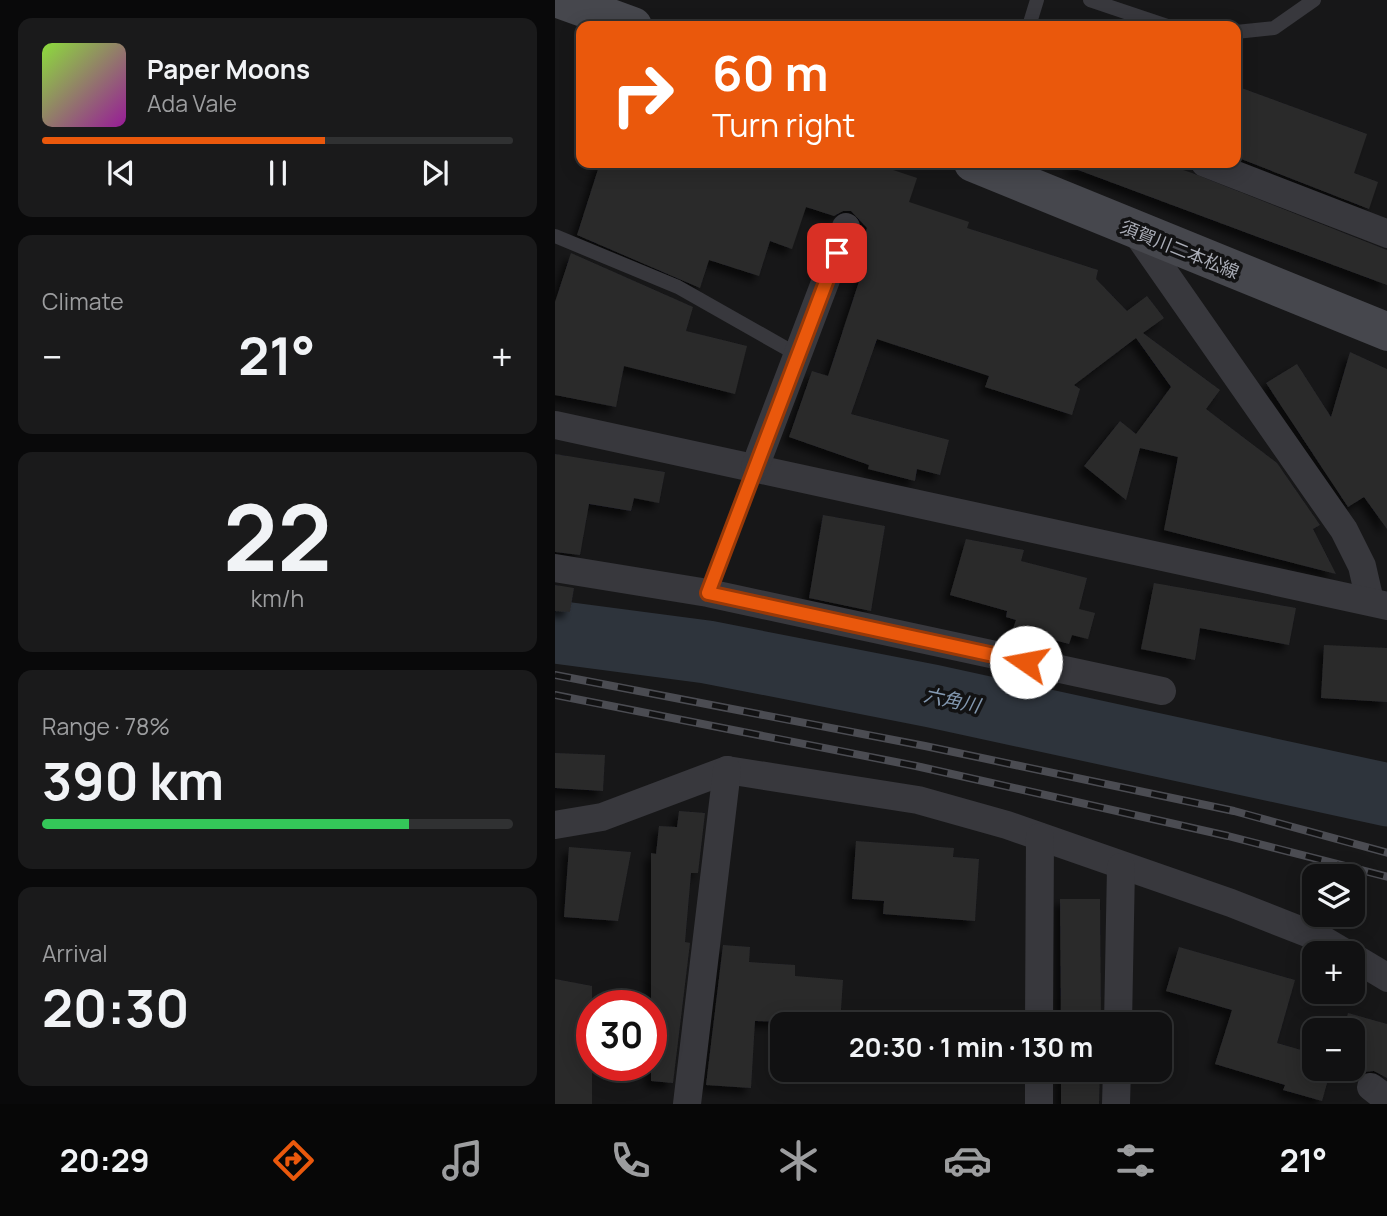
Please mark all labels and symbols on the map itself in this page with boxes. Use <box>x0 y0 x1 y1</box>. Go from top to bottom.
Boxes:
street label: 須賀川二本松線 <box>1117 214 1243 284</box>
pin <box>807 223 867 283</box>
position arrow <box>989 625 1063 699</box>
water label: 六角川 <box>921 681 985 719</box>
speed limit sign: 30 <box>576 990 667 1081</box>

